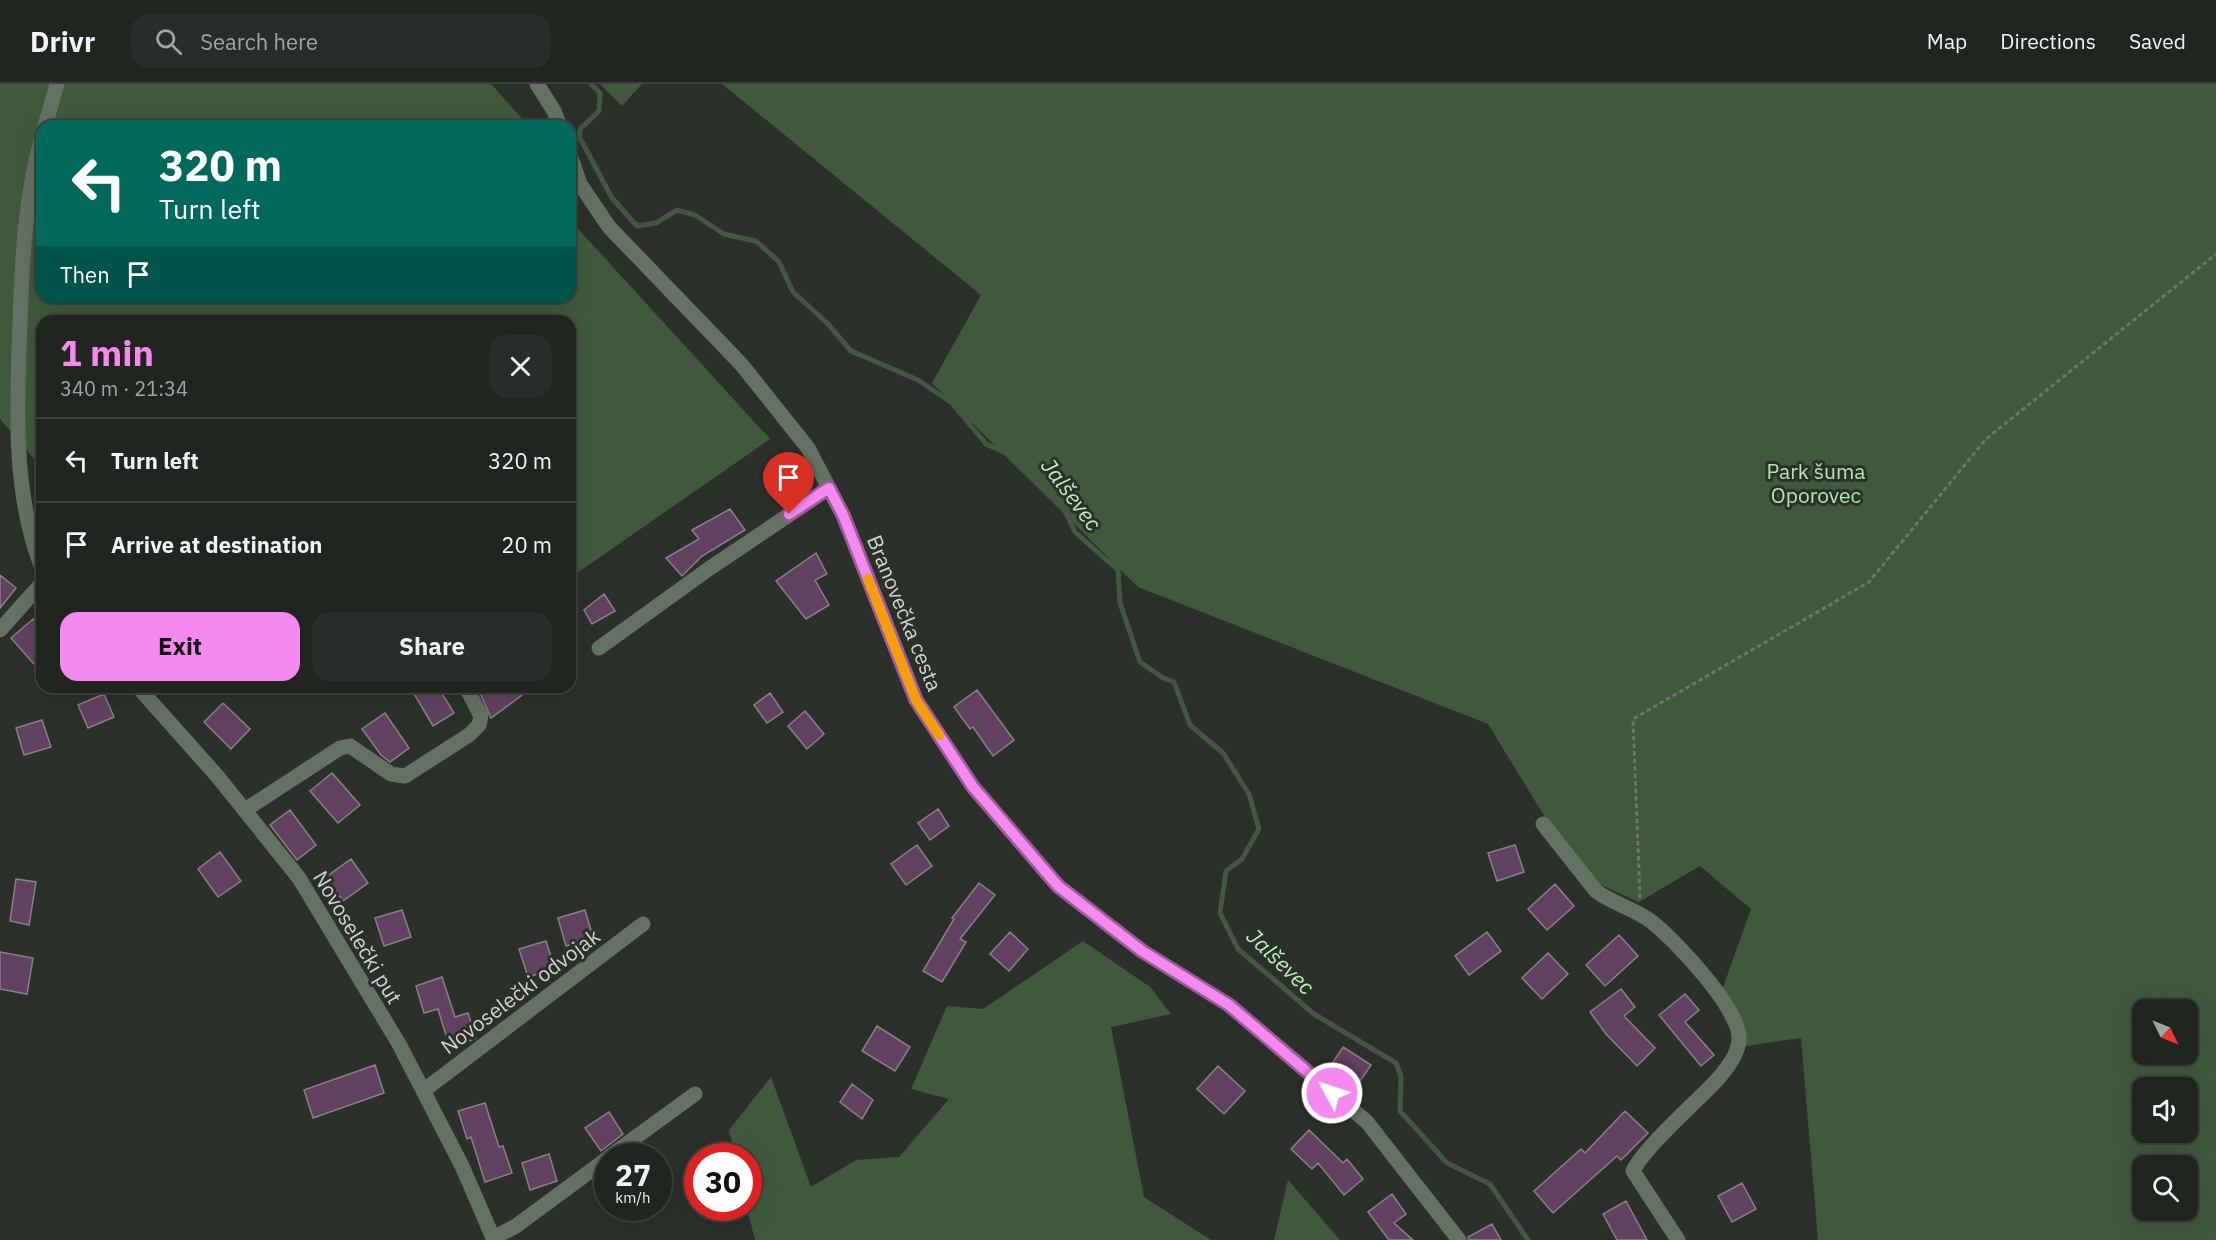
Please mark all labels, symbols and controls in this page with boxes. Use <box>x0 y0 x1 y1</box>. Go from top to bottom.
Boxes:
search box <box>131 14 551 68</box>
text: Drivr <box>30 23 95 60</box>
icon: search <box>152 25 185 58</box>
text: Search here <box>200 27 318 56</box>
text: Map <box>1927 27 1967 55</box>
text: Directions <box>2000 27 2096 55</box>
text: Saved <box>2129 27 2186 55</box>
text: 320 m <box>159 138 282 193</box>
icon: left <box>60 144 138 222</box>
text: Turn left <box>159 191 260 226</box>
icon: arrive <box>122 258 155 291</box>
text: Then <box>60 260 110 289</box>
text: 1 min <box>60 329 154 376</box>
button: close <box>489 335 552 398</box>
text: 340 m · 21:34 <box>60 375 188 402</box>
icon: left <box>60 444 93 477</box>
text: Turn left <box>111 446 199 475</box>
text: 320 m <box>488 446 552 475</box>
pin <box>763 452 814 514</box>
water label: Jalševec <box>1035 452 1109 536</box>
park label: Park šuma Oporovec <box>1766 457 1866 509</box>
icon: arrive <box>772 461 805 494</box>
icon: arrive <box>60 528 93 561</box>
text: Arrive at destination <box>111 530 322 559</box>
text: 20 m <box>501 530 552 559</box>
street label: Branovečka cesta <box>861 531 949 695</box>
button: Exit <box>60 612 300 681</box>
button: Share <box>312 612 552 681</box>
street label: Novoselečki put <box>307 865 409 1009</box>
street label: Novoselečki odvojak <box>435 922 605 1060</box>
water label: Jalševec <box>1241 922 1321 1001</box>
north arrow <box>2132 999 2198 1065</box>
map controls <box>2132 999 2198 1221</box>
position arrow <box>1300 1061 1364 1125</box>
button: sound <box>2132 1077 2198 1143</box>
speed limit sign: 30 <box>684 1143 762 1221</box>
text: 27 <box>615 1155 651 1194</box>
button: search <box>2132 1155 2198 1221</box>
text: km/h <box>615 1188 651 1207</box>

